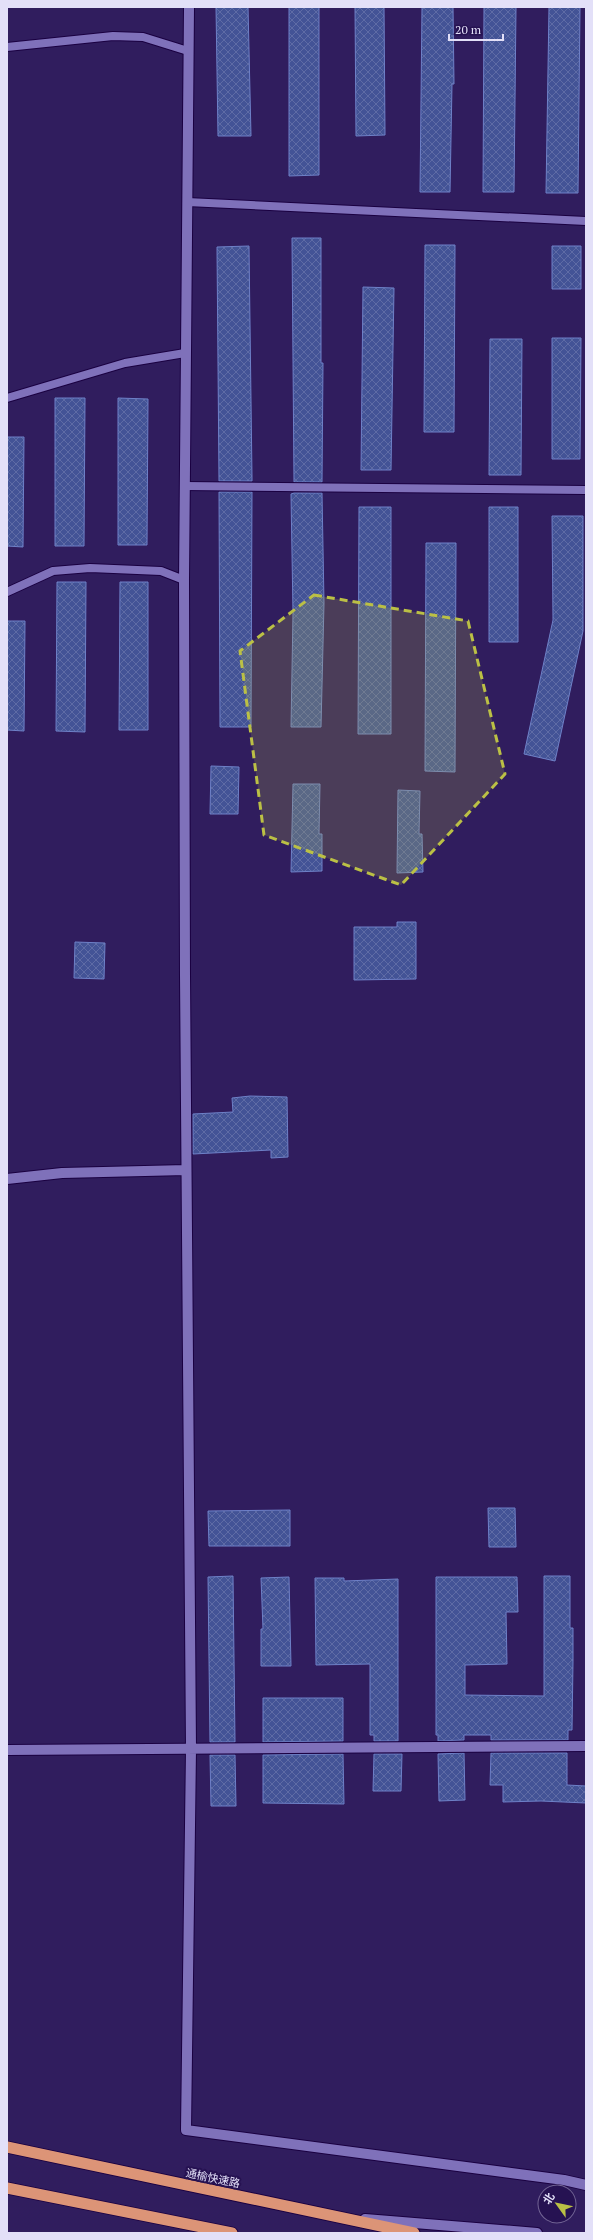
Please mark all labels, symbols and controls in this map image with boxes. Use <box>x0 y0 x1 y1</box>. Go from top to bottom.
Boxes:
scale bar <box>449 16 503 42</box>
text: 20 m <box>455 22 482 37</box>
street label: 通榆快速路 <box>185 2165 241 2191</box>
north arrow <box>537 2184 577 2224</box>
text: 北 <box>540 2190 557 2207</box>

